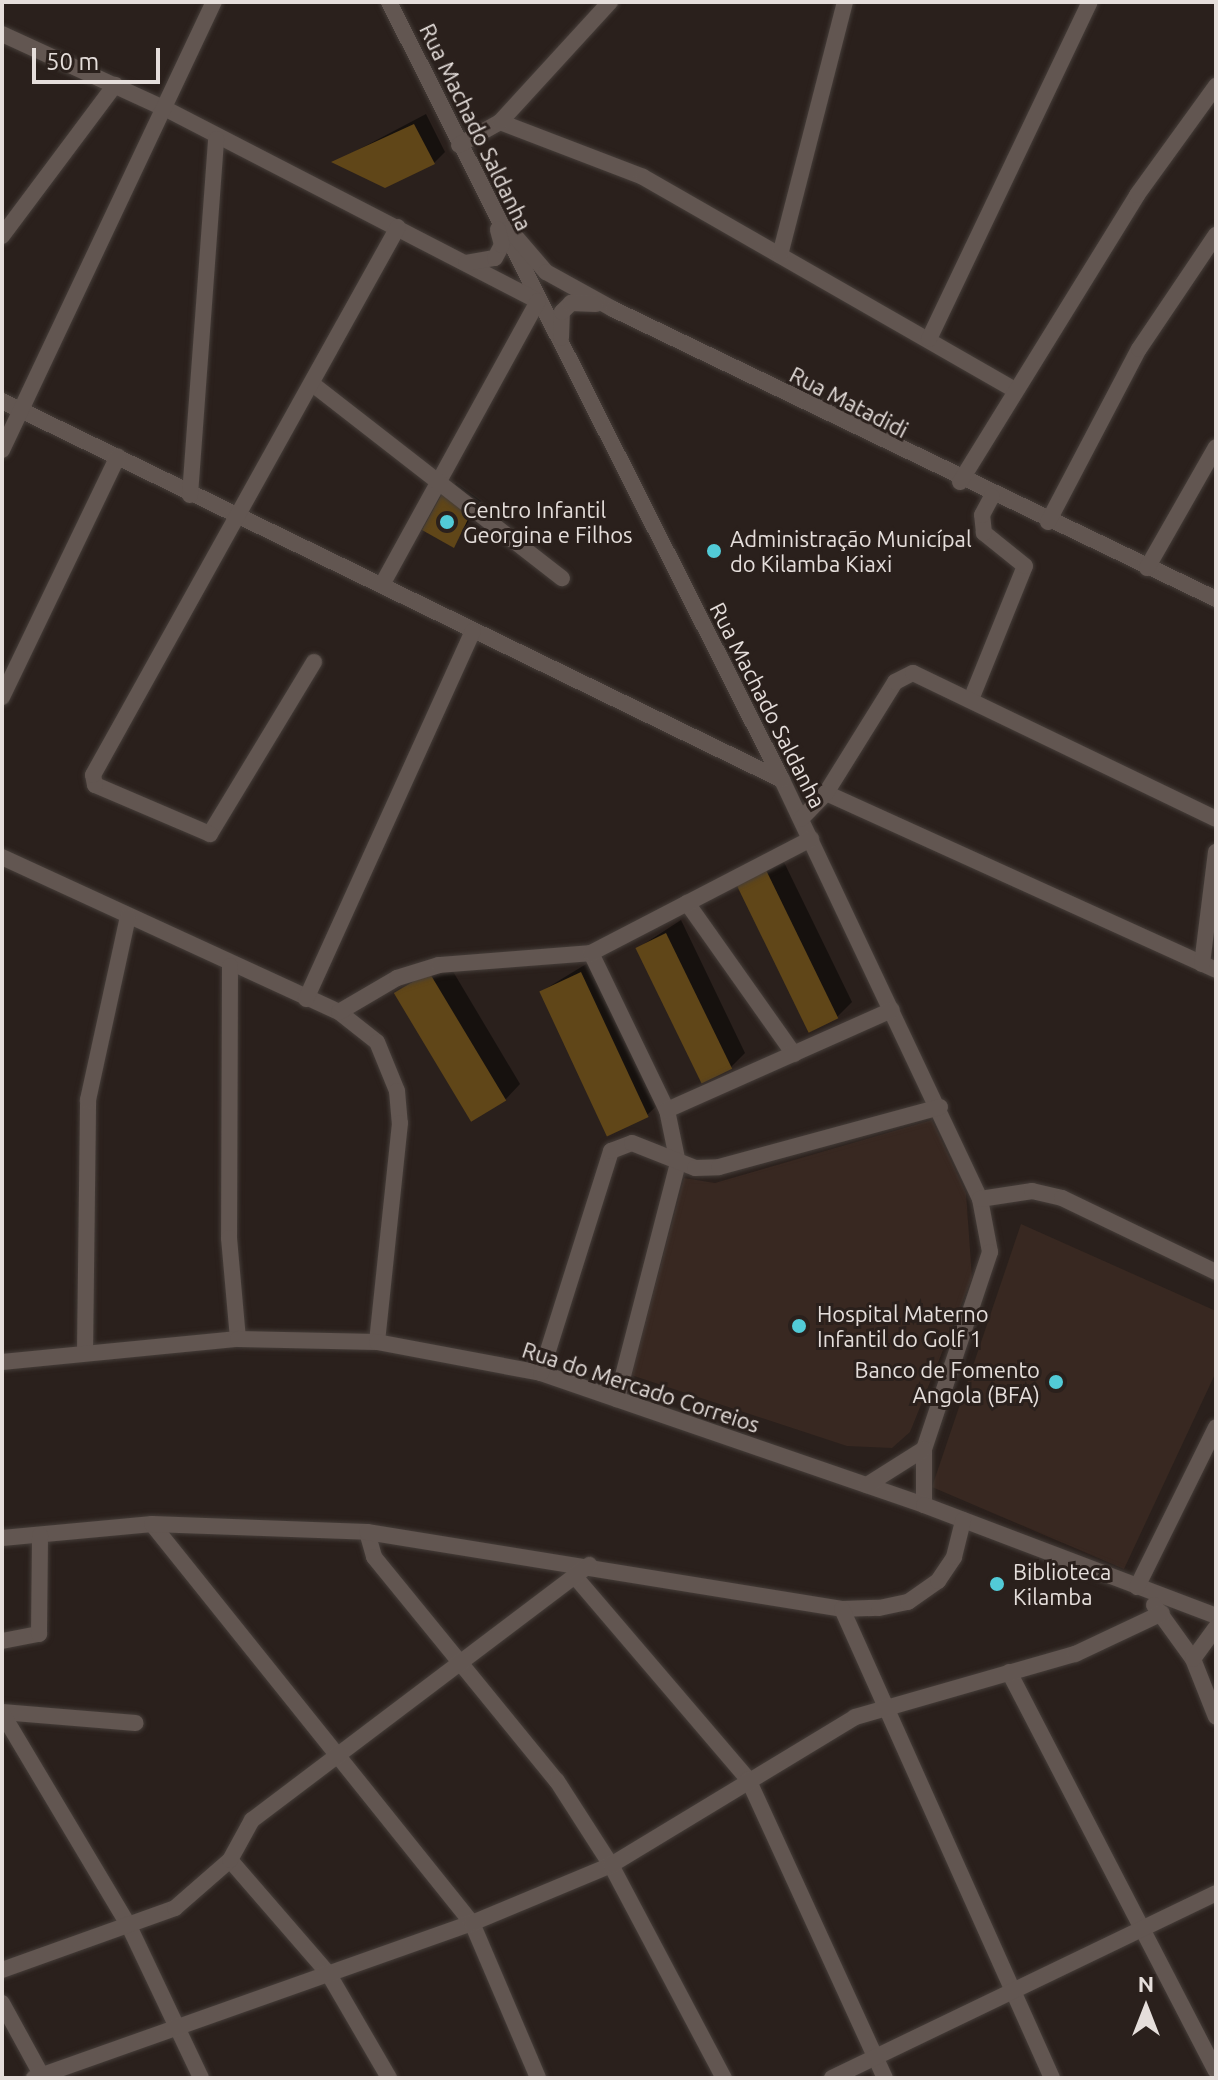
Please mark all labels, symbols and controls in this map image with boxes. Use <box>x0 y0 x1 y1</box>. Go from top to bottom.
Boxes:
street label: Rua Machado Saldanha <box>414 19 538 235</box>
scale bar <box>36 32 164 82</box>
text: 50 m <box>46 48 99 75</box>
street label: Rua Matadidi <box>785 361 913 443</box>
place label: Centro Infantil Georgina e Filhos <box>463 496 633 548</box>
marker: Centro Infantil Georgina e Filhos <box>438 513 456 531</box>
place label: Administração Municípal do Kilamba Kiaxi <box>730 525 972 576</box>
marker: Administração Municípal do Kilamba Kiaxi <box>705 542 723 560</box>
street label: Rua Machado Saldanha <box>705 598 831 812</box>
place label: Hospital Materno Infantil do Golf 1 <box>817 1300 989 1352</box>
marker: Hospital Materno Infantil do Golf 1 <box>788 1315 810 1337</box>
street label: Rua do Mercado Correios <box>519 1336 763 1438</box>
place label: Banco de Fomento Angola (BFA) <box>854 1356 1040 1408</box>
marker: Banco de Fomento Angola (BFA) <box>1047 1373 1065 1391</box>
place label: Biblioteca Kilamba <box>1013 1558 1111 1610</box>
marker: Biblioteca Kilamba <box>988 1575 1006 1593</box>
north arrow <box>1106 1968 1186 2048</box>
text: N <box>1138 1971 1154 1996</box>

